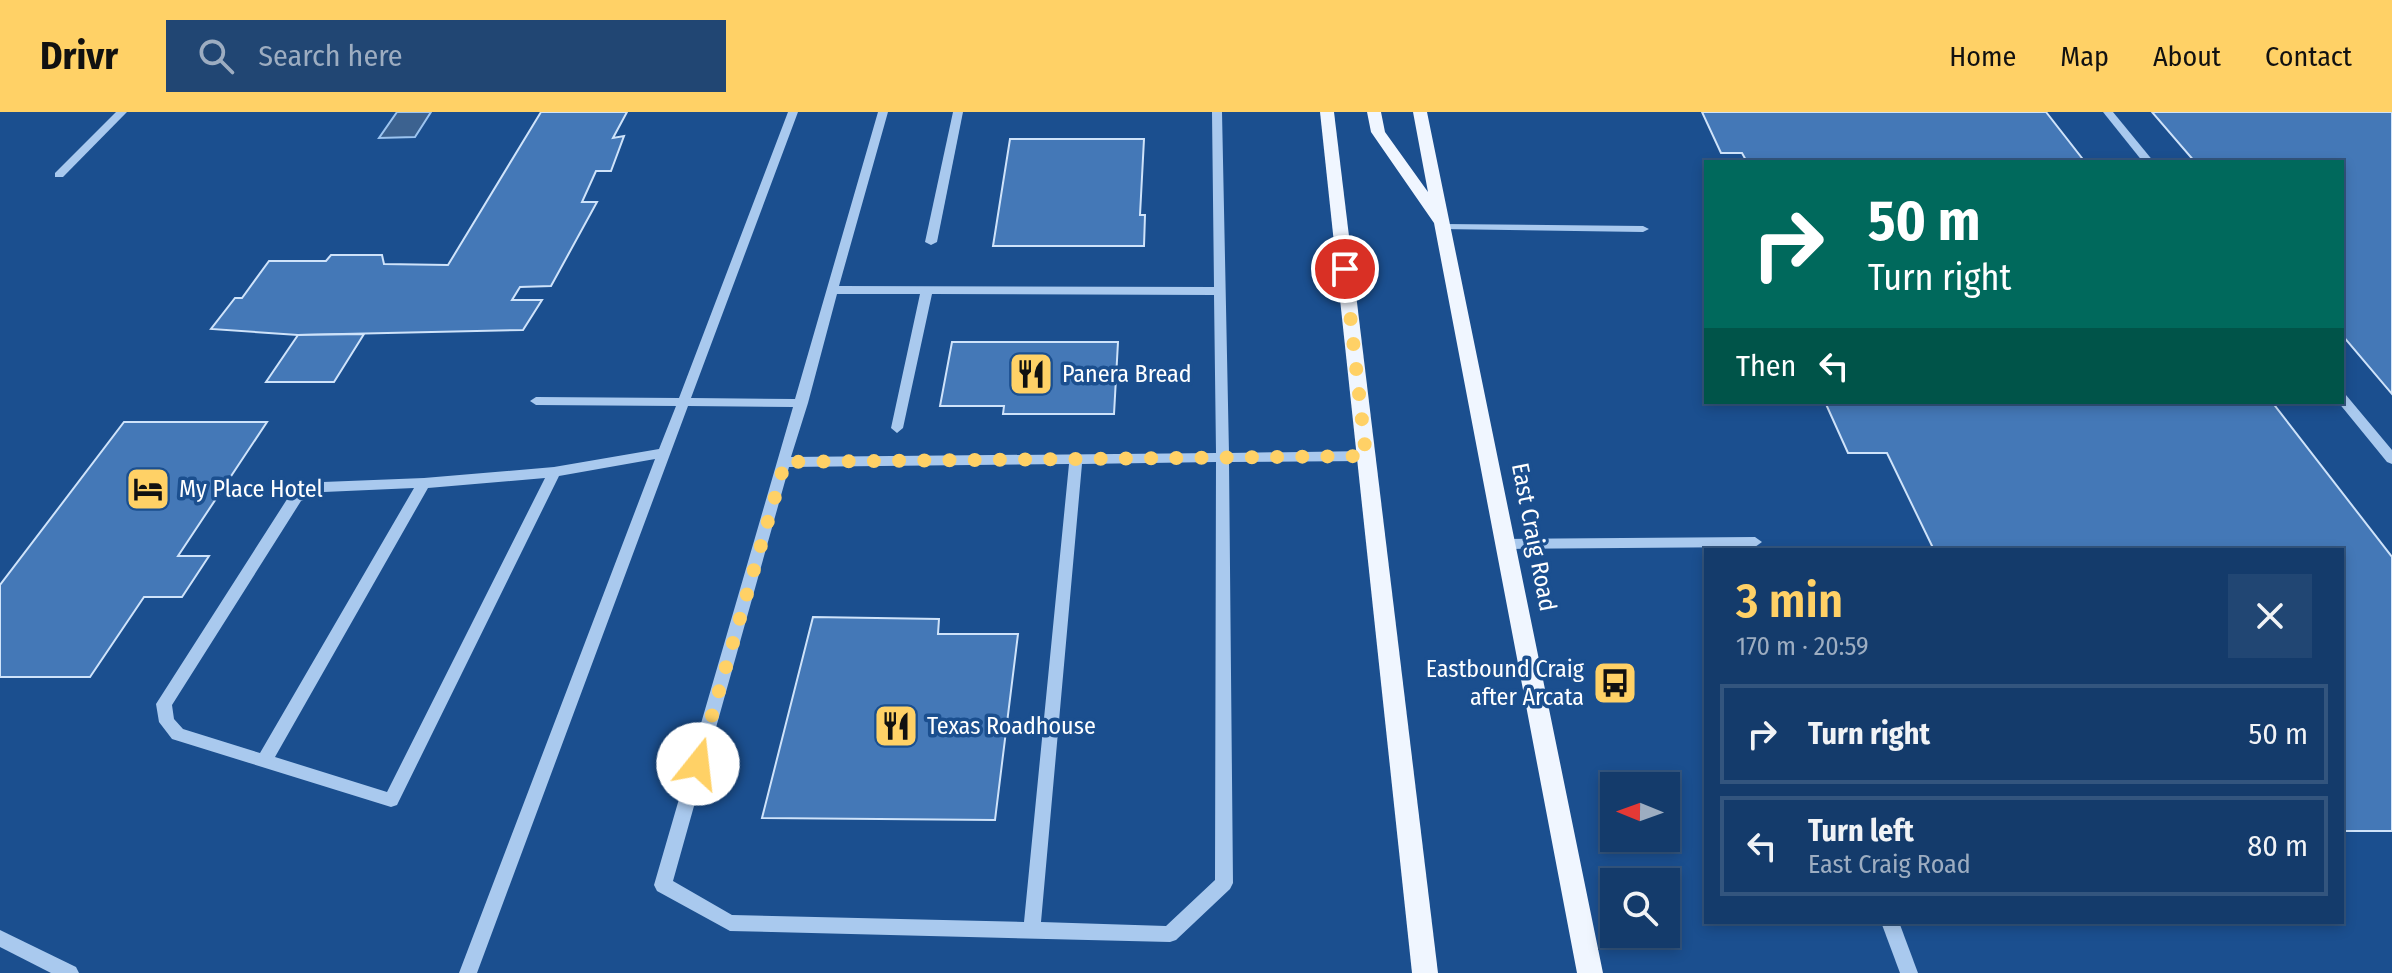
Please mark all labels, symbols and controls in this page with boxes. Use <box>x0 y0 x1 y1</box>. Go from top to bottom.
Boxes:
search box <box>166 20 726 92</box>
text: Drivr <box>40 33 118 79</box>
icon: search <box>194 34 238 78</box>
text: Search here <box>258 38 403 74</box>
text: Home <box>1949 40 2016 73</box>
text: Map <box>2060 40 2109 73</box>
text: About <box>2153 40 2221 73</box>
text: Contact <box>2265 40 2352 73</box>
text: 50 m <box>1868 188 1980 255</box>
icon: right <box>1736 192 1840 296</box>
pin <box>1311 235 1379 303</box>
icon: arrive <box>1323 247 1367 291</box>
text: Turn right <box>1868 256 2011 300</box>
icon: left <box>1812 344 1856 388</box>
text: Then <box>1736 348 1796 384</box>
restaurant icon: Panera Bread <box>1007 350 1055 398</box>
place label: Panera Bread <box>1062 360 1192 388</box>
street label: East Craig Road <box>1506 461 1562 613</box>
hotel icon: My Place Hotel <box>124 465 172 513</box>
place label: My Place Hotel <box>179 475 323 503</box>
text: 3 min <box>1736 572 1843 630</box>
button: close <box>2228 574 2312 658</box>
text: 170 m · 20:59 <box>1736 631 1869 662</box>
place label: Eastbound Craig after Arcata <box>1426 655 1585 711</box>
bus stop icon: Eastbound Craig after Arcata <box>1591 659 1639 707</box>
restaurant icon: Texas Roadhouse <box>872 702 920 750</box>
place label: Texas Roadhouse <box>927 712 1096 740</box>
icon: right <box>1740 712 1784 756</box>
text: Turn right <box>1808 716 1930 752</box>
text: 50 m <box>2248 716 2308 752</box>
position arrow <box>656 722 740 806</box>
north arrow <box>1600 772 1680 852</box>
map controls <box>1600 772 1680 948</box>
text: Turn left <box>1808 813 1914 849</box>
icon: left <box>1740 824 1784 868</box>
text: 80 m <box>2247 828 2308 864</box>
text: East Craig Road <box>1808 849 1971 880</box>
button: search <box>1600 868 1680 948</box>

